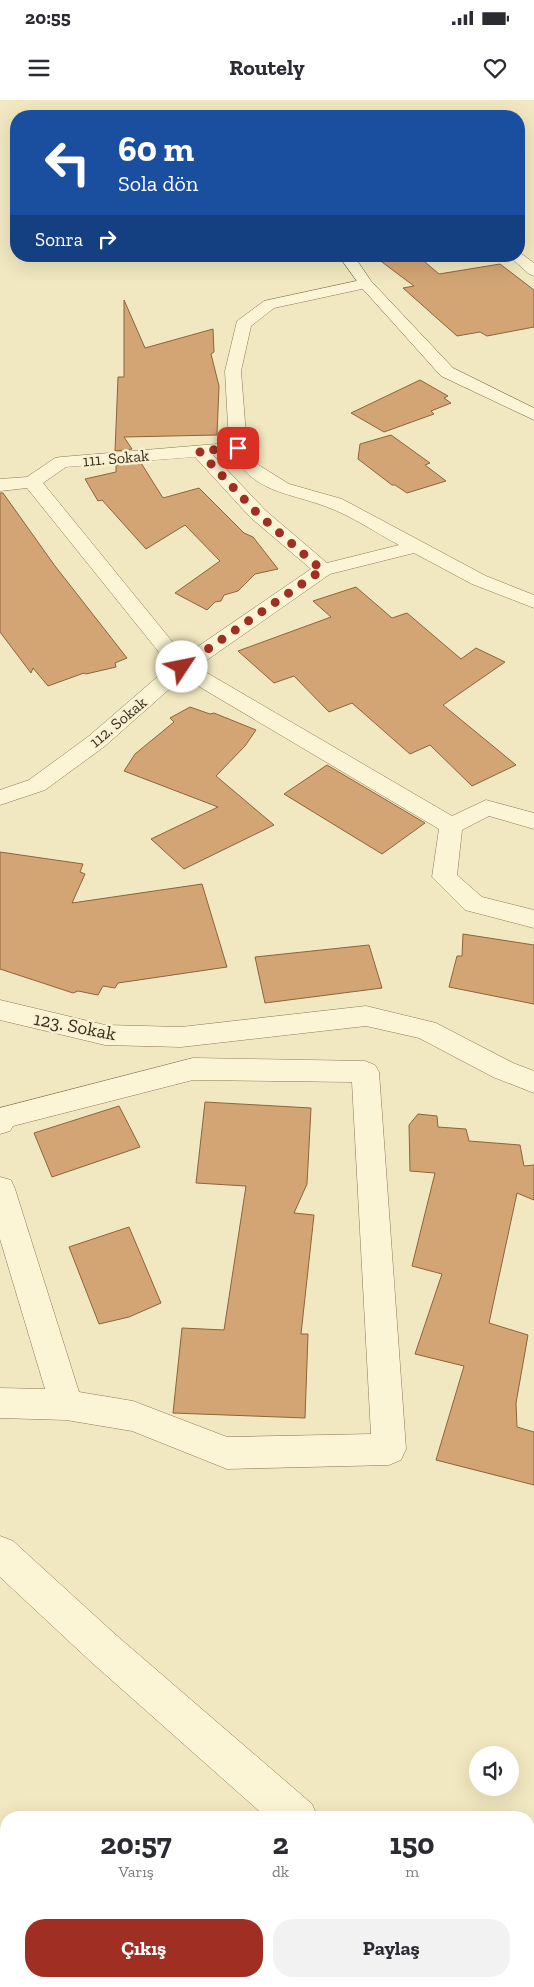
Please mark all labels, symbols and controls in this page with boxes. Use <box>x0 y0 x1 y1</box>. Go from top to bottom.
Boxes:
text: 20:55 <box>25 6 71 29</box>
icon: menu <box>25 54 53 82</box>
text: Routely <box>229 54 305 81</box>
icon: heart <box>481 54 509 82</box>
text: 60 m <box>118 128 194 170</box>
icon: left <box>35 130 100 195</box>
text: Sola dön <box>118 170 198 197</box>
icon: right <box>93 225 121 253</box>
text: Sonra <box>35 228 83 251</box>
pin <box>217 427 259 469</box>
icon: arrive <box>224 434 252 462</box>
street label: 111. Sokak <box>82 446 151 470</box>
position arrow <box>155 640 207 692</box>
street label: 112. Sokak <box>86 692 151 751</box>
street label: 123. Sokak <box>32 1007 118 1045</box>
map controls <box>469 1746 519 1796</box>
button: sound <box>469 1746 519 1796</box>
text: 20:57 <box>100 1826 172 1862</box>
text: 2 <box>273 1826 289 1862</box>
text: 150 <box>390 1826 435 1862</box>
text: Varış <box>118 1862 154 1881</box>
text: dk <box>272 1862 289 1881</box>
text: m <box>405 1862 419 1881</box>
button: Çıkış <box>25 1919 263 1977</box>
button: Paylaş <box>273 1919 510 1977</box>

